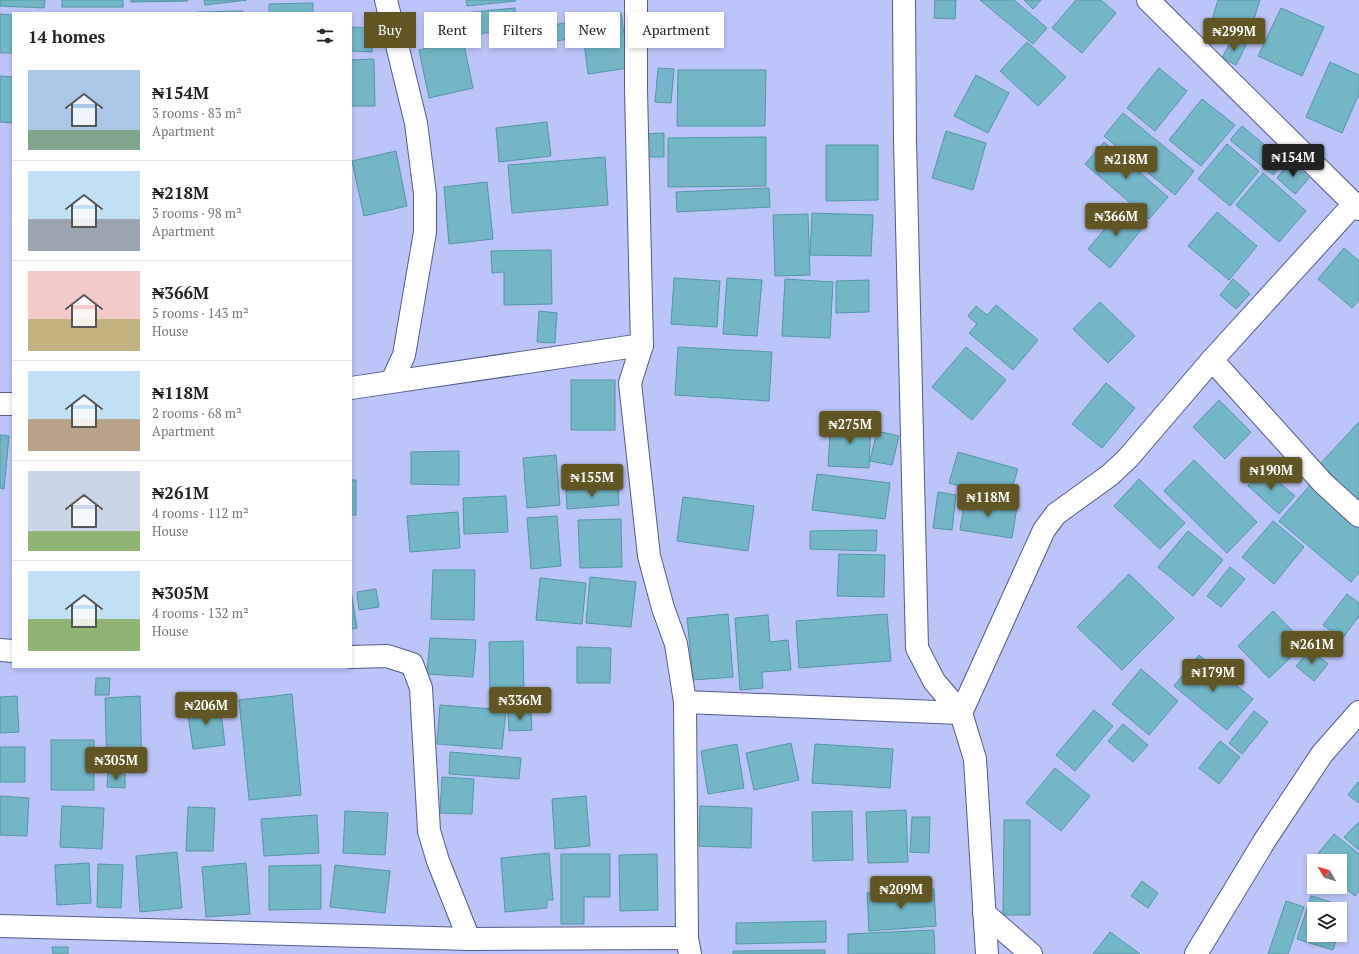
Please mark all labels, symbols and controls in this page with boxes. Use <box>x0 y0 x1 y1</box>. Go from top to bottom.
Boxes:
chip: Buy <box>364 12 416 48</box>
chip: Rent <box>424 12 481 48</box>
chip: Filters <box>489 12 557 48</box>
chip: New <box>565 12 620 48</box>
chip: Apartment <box>628 12 724 48</box>
pin: ₦299M <box>1206 18 1262 52</box>
text: ₦299M <box>1212 22 1256 40</box>
text: 14 homes <box>28 25 105 48</box>
icon: filters <box>314 25 336 47</box>
text: ₦154M <box>152 81 209 104</box>
icon: home <box>60 86 108 134</box>
text: 3 rooms · 83 m² <box>152 104 242 122</box>
text: Apartment <box>152 122 215 140</box>
pin: ₦154M <box>1265 144 1321 178</box>
pin: ₦218M <box>1098 146 1154 180</box>
text: ₦154M <box>1271 148 1315 166</box>
text: ₦218M <box>1104 150 1148 168</box>
text: ₦218M <box>152 181 209 204</box>
icon: home <box>60 187 108 235</box>
pin: ₦366M <box>1088 203 1144 237</box>
text: 3 rooms · 98 m² <box>152 204 242 222</box>
text: ₦366M <box>1094 207 1138 225</box>
text: Apartment <box>152 222 215 240</box>
text: ₦366M <box>152 281 209 304</box>
icon: home <box>60 287 108 335</box>
text: 5 rooms · 143 m² <box>152 304 249 322</box>
text: House <box>152 322 188 340</box>
text: ₦118M <box>152 381 209 404</box>
icon: home <box>60 387 108 435</box>
text: 2 rooms · 68 m² <box>152 404 242 422</box>
pin: ₦275M <box>822 411 878 445</box>
text: ₦275M <box>828 415 872 433</box>
text: Apartment <box>152 422 215 440</box>
pin: ₦190M <box>1243 457 1299 491</box>
text: ₦190M <box>1249 461 1293 479</box>
pin: ₦155M <box>564 464 620 498</box>
text: ₦155M <box>570 468 614 486</box>
text: ₦261M <box>152 481 209 504</box>
pin: ₦118M <box>960 484 1016 518</box>
icon: home <box>60 487 108 535</box>
text: ₦118M <box>966 488 1010 506</box>
text: 4 rooms · 112 m² <box>152 504 249 522</box>
text: House <box>152 522 188 540</box>
text: ₦305M <box>152 581 209 604</box>
icon: home <box>60 587 108 635</box>
text: 4 rooms · 132 m² <box>152 604 249 622</box>
text: House <box>152 622 188 640</box>
pin: ₦261M <box>1284 631 1340 665</box>
text: ₦261M <box>1290 635 1334 653</box>
pin: ₦179M <box>1185 659 1241 693</box>
text: ₦179M <box>1191 663 1235 681</box>
pin: ₦336M <box>492 687 548 721</box>
text: ₦336M <box>498 691 542 709</box>
pin: ₦206M <box>178 692 234 726</box>
text: ₦206M <box>184 696 228 714</box>
pin: ₦305M <box>88 747 144 781</box>
text: ₦305M <box>94 751 138 769</box>
north arrow <box>1307 854 1347 894</box>
map controls <box>1307 854 1347 942</box>
pin: ₦209M <box>873 876 929 910</box>
text: ₦209M <box>879 880 923 898</box>
button: layers <box>1307 902 1347 942</box>

